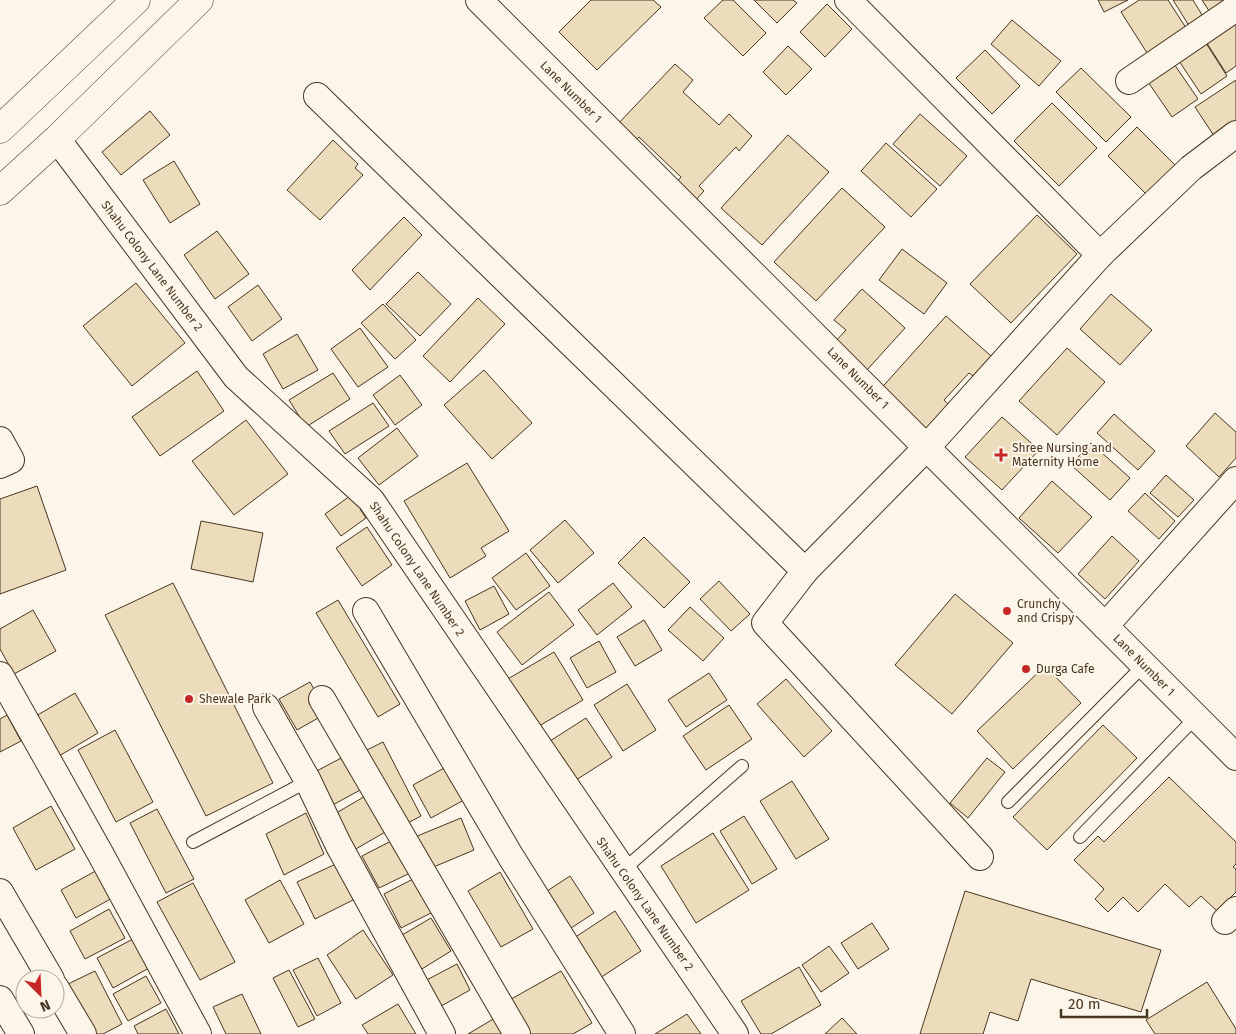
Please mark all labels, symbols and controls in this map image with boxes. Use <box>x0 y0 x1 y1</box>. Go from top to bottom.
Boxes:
street label: Lane Number 1 <box>537 58 605 126</box>
street label: Shahu Colony Lane Number 2 <box>98 198 206 334</box>
street label: Lane Number 1 <box>824 344 892 412</box>
place label: Shree Nursing and Maternity Home <box>1012 441 1112 469</box>
marker: Shree Nursing and Maternity Home <box>994 448 1008 462</box>
street label: Shahu Colony Lane Number 2 <box>367 499 467 639</box>
place label: Crunchy and Crispy <box>1017 597 1074 625</box>
marker: Crunchy and Crispy <box>1001 605 1013 617</box>
street label: Lane Number 1 <box>1110 631 1178 699</box>
place label: Durga Cafe <box>1036 662 1094 676</box>
marker: Durga Cafe <box>1020 663 1032 675</box>
place label: Shewale Park <box>199 692 272 706</box>
marker: Shewale Park <box>183 693 195 705</box>
street label: Shahu Colony Lane Number 2 <box>594 835 696 973</box>
north arrow <box>15 969 65 1019</box>
scale bar <box>1061 986 1147 1018</box>
text: 20 m <box>1068 995 1101 1013</box>
text: N <box>37 996 53 1015</box>

